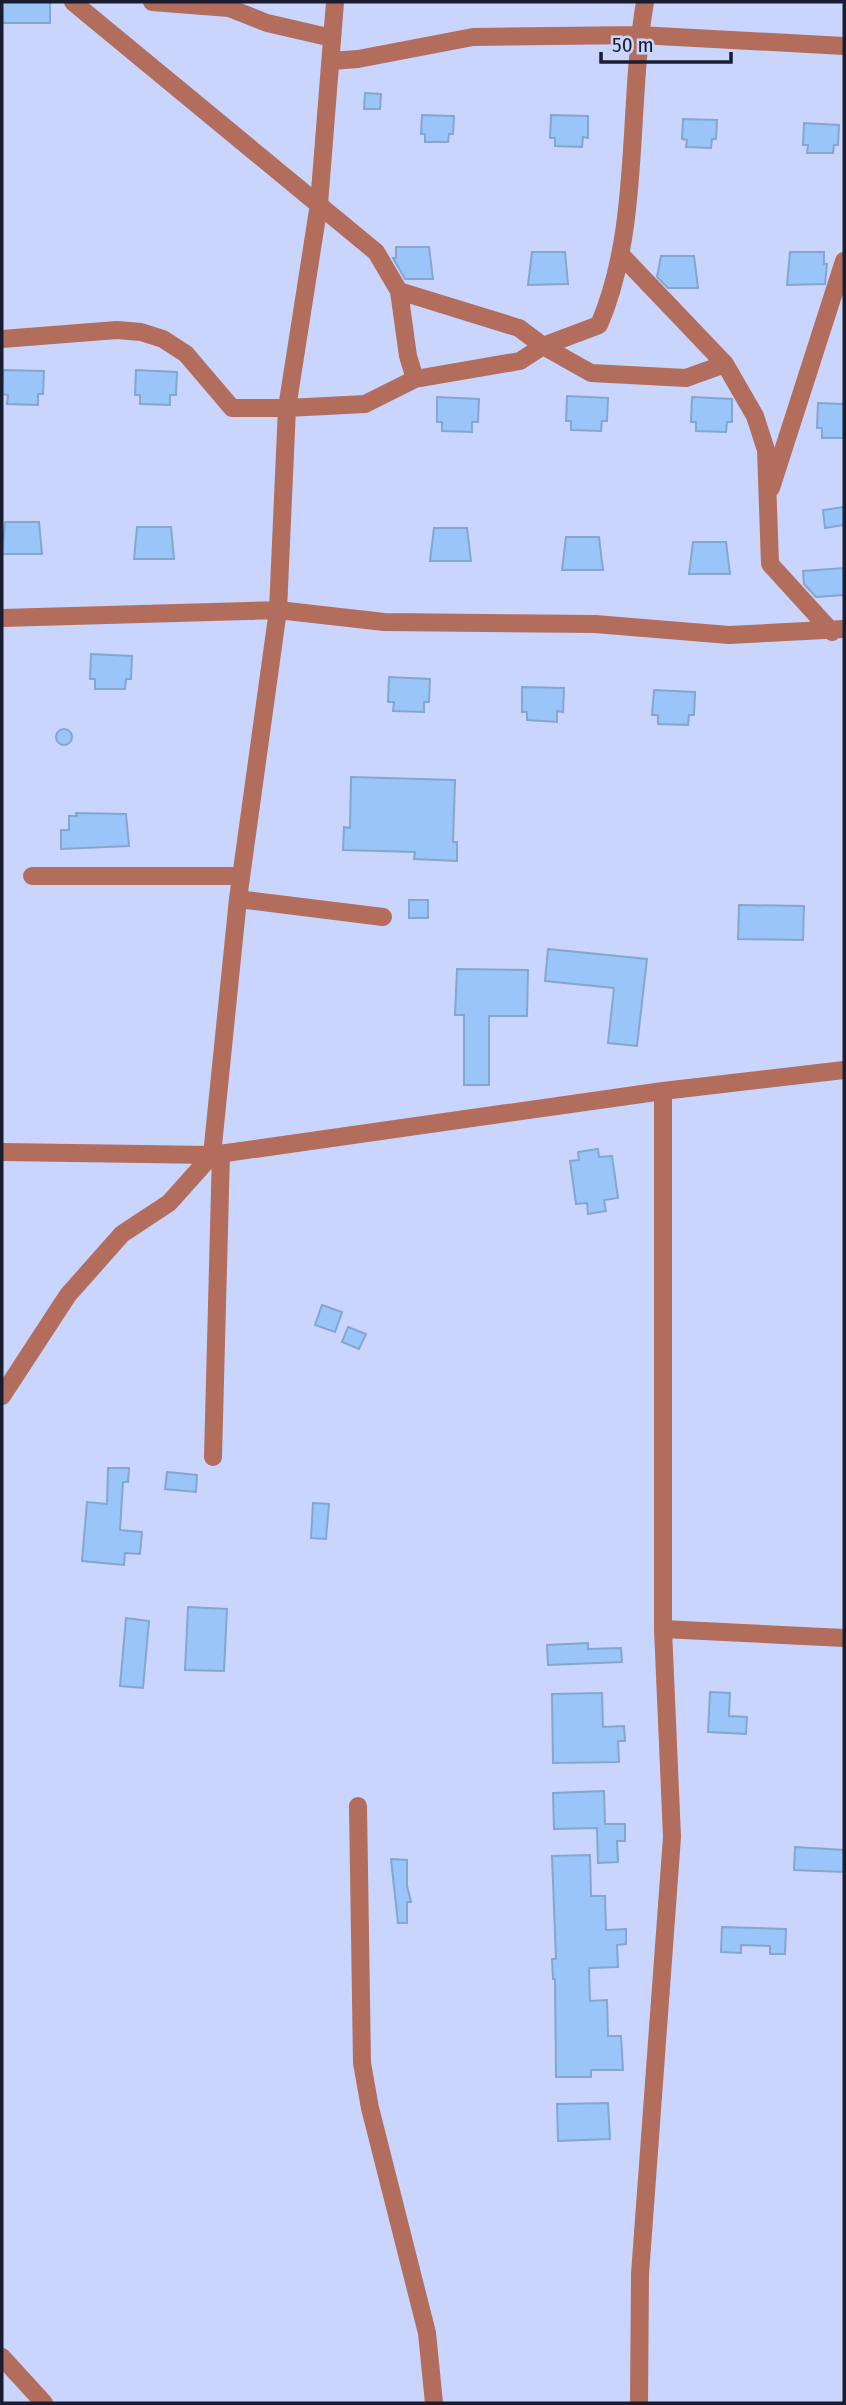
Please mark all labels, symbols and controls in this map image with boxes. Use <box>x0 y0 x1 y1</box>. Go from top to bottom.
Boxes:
scale bar <box>601 21 730 65</box>
text: 50 m <box>612 32 654 58</box>

